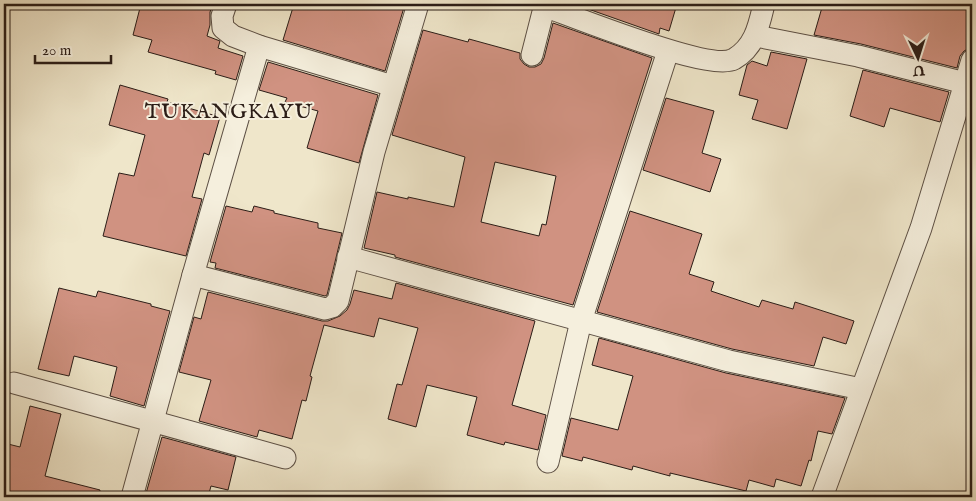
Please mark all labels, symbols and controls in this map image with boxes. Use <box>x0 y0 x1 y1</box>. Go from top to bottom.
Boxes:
scale bar <box>35 32 111 64</box>
north arrow <box>894 32 944 82</box>
text: 20 m <box>42 41 72 60</box>
text: U <box>911 61 926 79</box>
district label: TUKANGKAYU <box>145 99 313 126</box>

